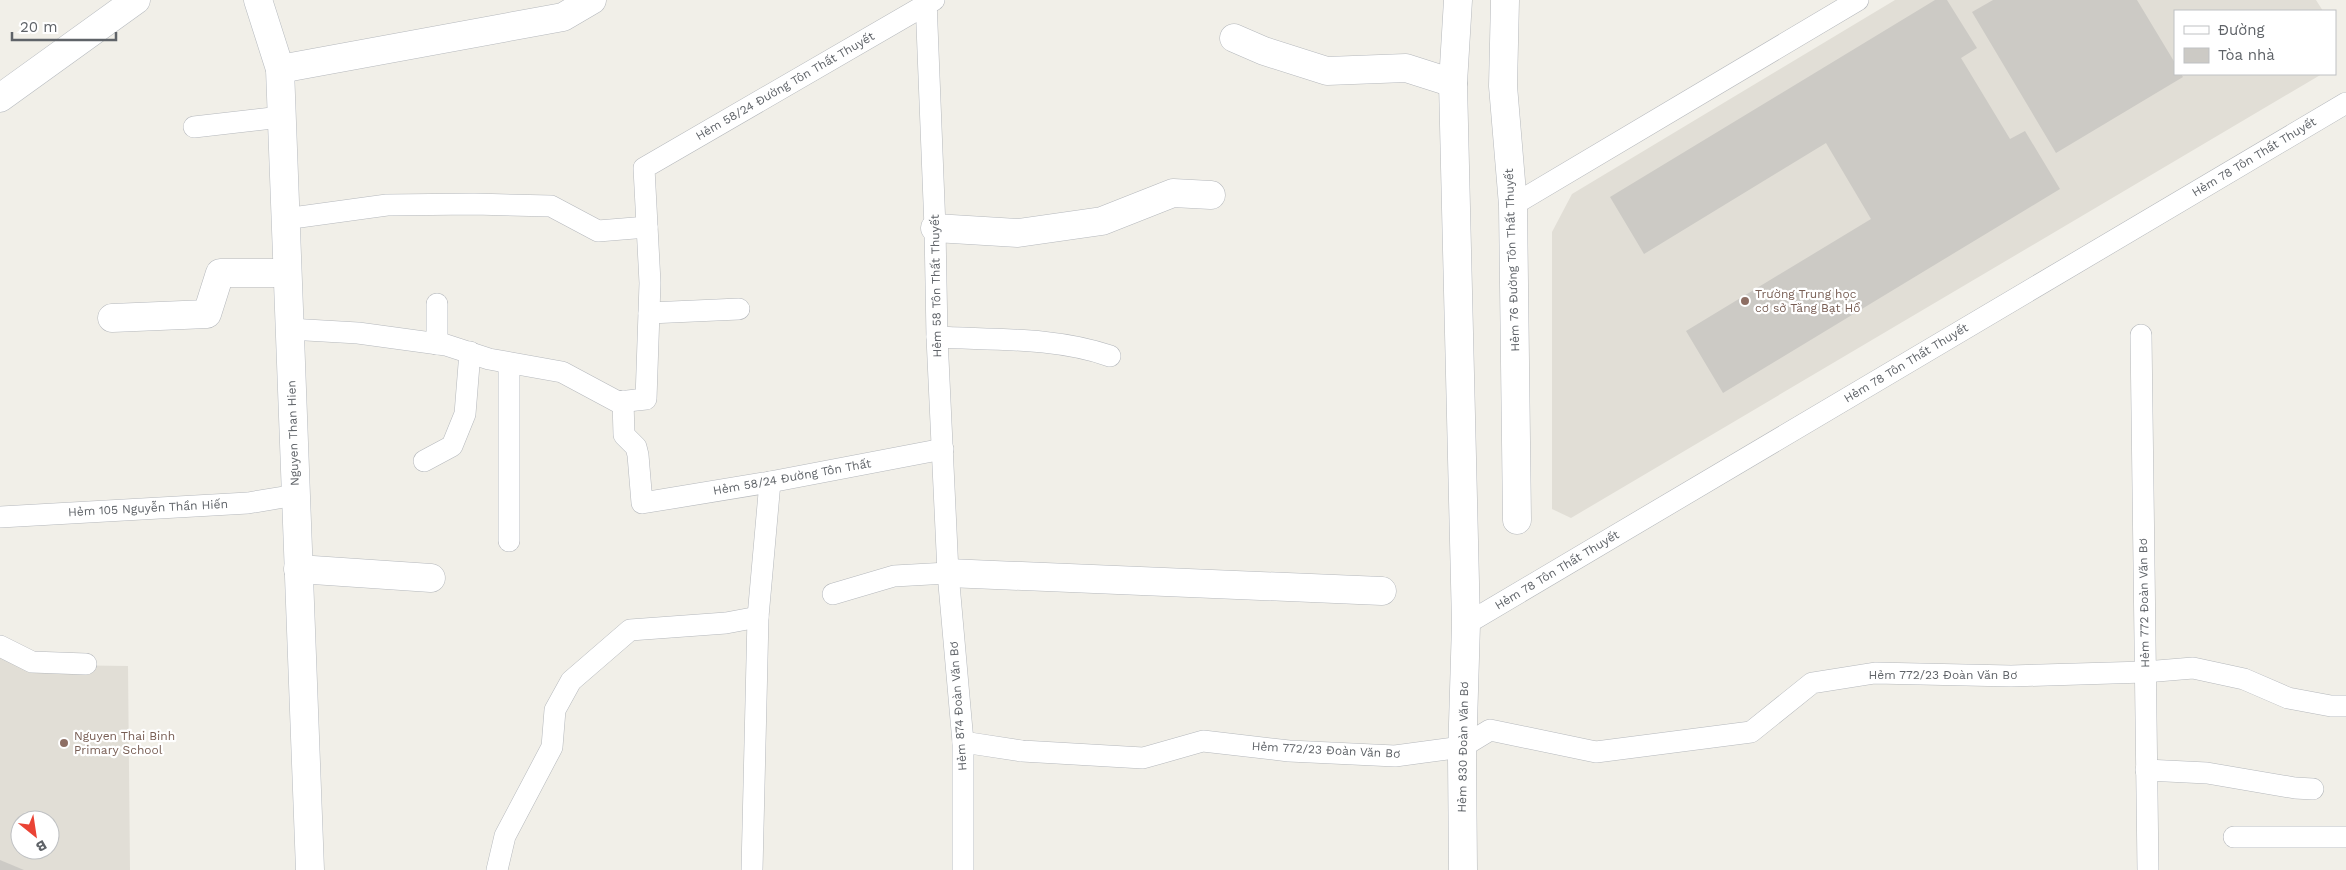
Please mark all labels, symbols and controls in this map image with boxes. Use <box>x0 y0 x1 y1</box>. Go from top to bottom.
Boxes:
scale bar <box>12 10 116 42</box>
legend <box>2174 10 2336 75</box>
text: 20 m <box>20 18 58 36</box>
text: Đường <box>2218 21 2265 39</box>
street label: Hẻm 58/24 Đường Tôn Thất Thuyết <box>693 29 877 143</box>
text: Tòa nhà <box>2218 46 2275 64</box>
street label: Hẻm 78 Tôn Thất Thuyết <box>2189 114 2319 200</box>
street label: Hẻm 76 Đường Tôn Thất Thuyết <box>1502 168 1522 352</box>
street label: Hẻm 58 Tôn Thất Thuyết <box>928 214 944 358</box>
place label: Trường Trung học cơ sở Tăng Bạt Hổ <box>1755 287 1860 315</box>
marker: Trường Trung học cơ sở Tăng Bạt Hổ <box>1739 295 1751 307</box>
street label: Hẻm 78 Tôn Thất Thuyết <box>1841 320 1971 406</box>
street label: Nguyen Than Hien <box>284 380 302 486</box>
street label: Hẻm 58/24 Đường Tôn Thất <box>712 456 872 498</box>
street label: Hẻm 105 Nguyễn Thần Hiến <box>68 497 228 519</box>
street label: Hẻm 78 Tôn Thất Thuyết <box>1492 527 1622 613</box>
street label: Hẻm 772 Đoàn Văn Bơ <box>2136 538 2152 668</box>
street label: Hẻm 874 Đoàn Văn Bơ <box>946 641 970 771</box>
street label: Hẻm 772/23 Đoàn Văn Bơ <box>1869 668 2017 682</box>
street label: Hẻm 830 Đoàn Văn Bơ <box>1455 681 1471 813</box>
place label: Nguyen Thai Binh Primary School <box>74 729 175 757</box>
marker: Nguyen Thai Binh Primary School <box>58 737 70 749</box>
street label: Hẻm 772/23 Đoàn Văn Bơ <box>1251 739 1401 761</box>
north arrow <box>10 810 60 860</box>
text: B <box>33 837 50 856</box>

